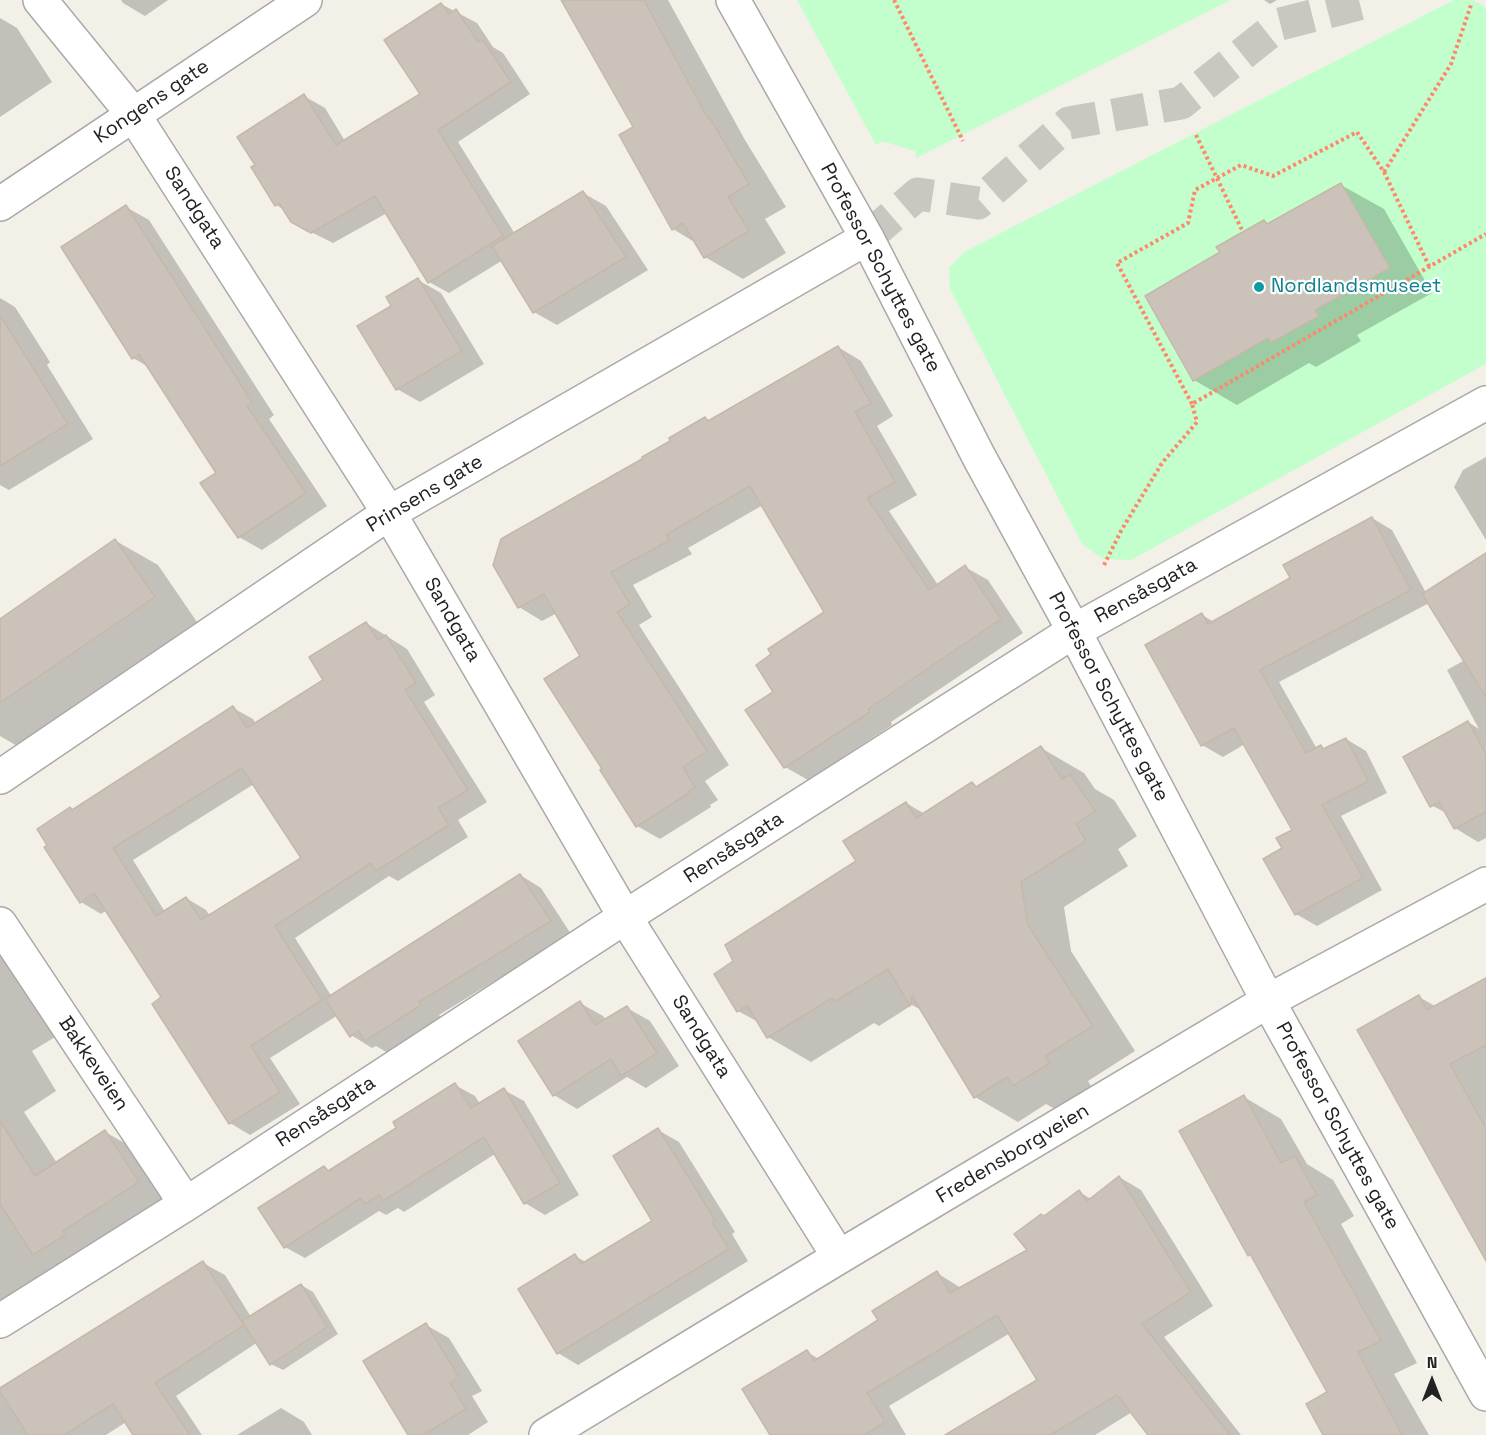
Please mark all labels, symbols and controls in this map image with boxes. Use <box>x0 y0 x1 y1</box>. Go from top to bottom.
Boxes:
street label: Kongens gate <box>90 55 214 149</box>
street label: Professor Schyttes gate <box>815 159 945 377</box>
street label: Sandgata <box>159 162 229 254</box>
place label: Nordlandsmuseet <box>1271 275 1441 299</box>
marker: Nordlandsmuseet <box>1252 280 1266 294</box>
street label: Prinsens gate <box>362 450 488 538</box>
street label: Rensåsgata <box>1091 553 1201 629</box>
street label: Sandgata <box>418 574 486 666</box>
street label: Professor Schyttes gate <box>1043 588 1173 806</box>
street label: Rensåsgata <box>680 807 788 889</box>
street label: Sandgata <box>666 991 736 1083</box>
street label: Bakkeveien <box>53 1012 133 1116</box>
street label: Professor Schyttes gate <box>1270 1018 1404 1234</box>
street label: Rensåsgata <box>272 1071 380 1153</box>
street label: Fredensborgveien <box>932 1099 1094 1209</box>
north arrow <box>1402 1351 1462 1411</box>
text: N <box>1427 1352 1437 1373</box>

